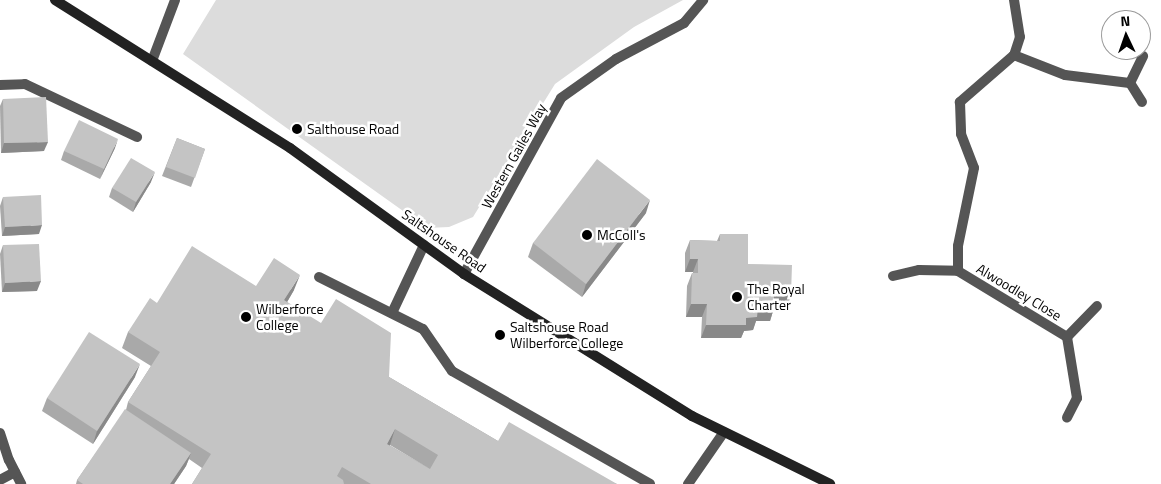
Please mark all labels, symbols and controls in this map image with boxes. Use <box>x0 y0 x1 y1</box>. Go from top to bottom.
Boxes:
north arrow <box>1101 10 1151 60</box>
text: N <box>1120 10 1131 31</box>
street label: Western Gailes Way <box>478 100 550 212</box>
place label: Salthouse Road <box>307 121 399 137</box>
marker: Salthouse Road <box>291 123 303 135</box>
street label: Saltshouse Road <box>399 206 489 276</box>
place label: McColl's <box>597 227 645 243</box>
marker: McColl's <box>581 229 593 241</box>
street label: Alwoodley Close <box>973 260 1065 324</box>
place label: The Royal Charter <box>747 281 805 314</box>
marker: The Royal Charter <box>731 291 743 303</box>
place label: Wilberforce College <box>256 301 324 334</box>
marker: Wilberforce College <box>240 311 252 323</box>
place label: Saltshouse Road Wilberforce College <box>510 319 623 352</box>
marker: Saltshouse Road Wilberforce College <box>494 329 506 341</box>

